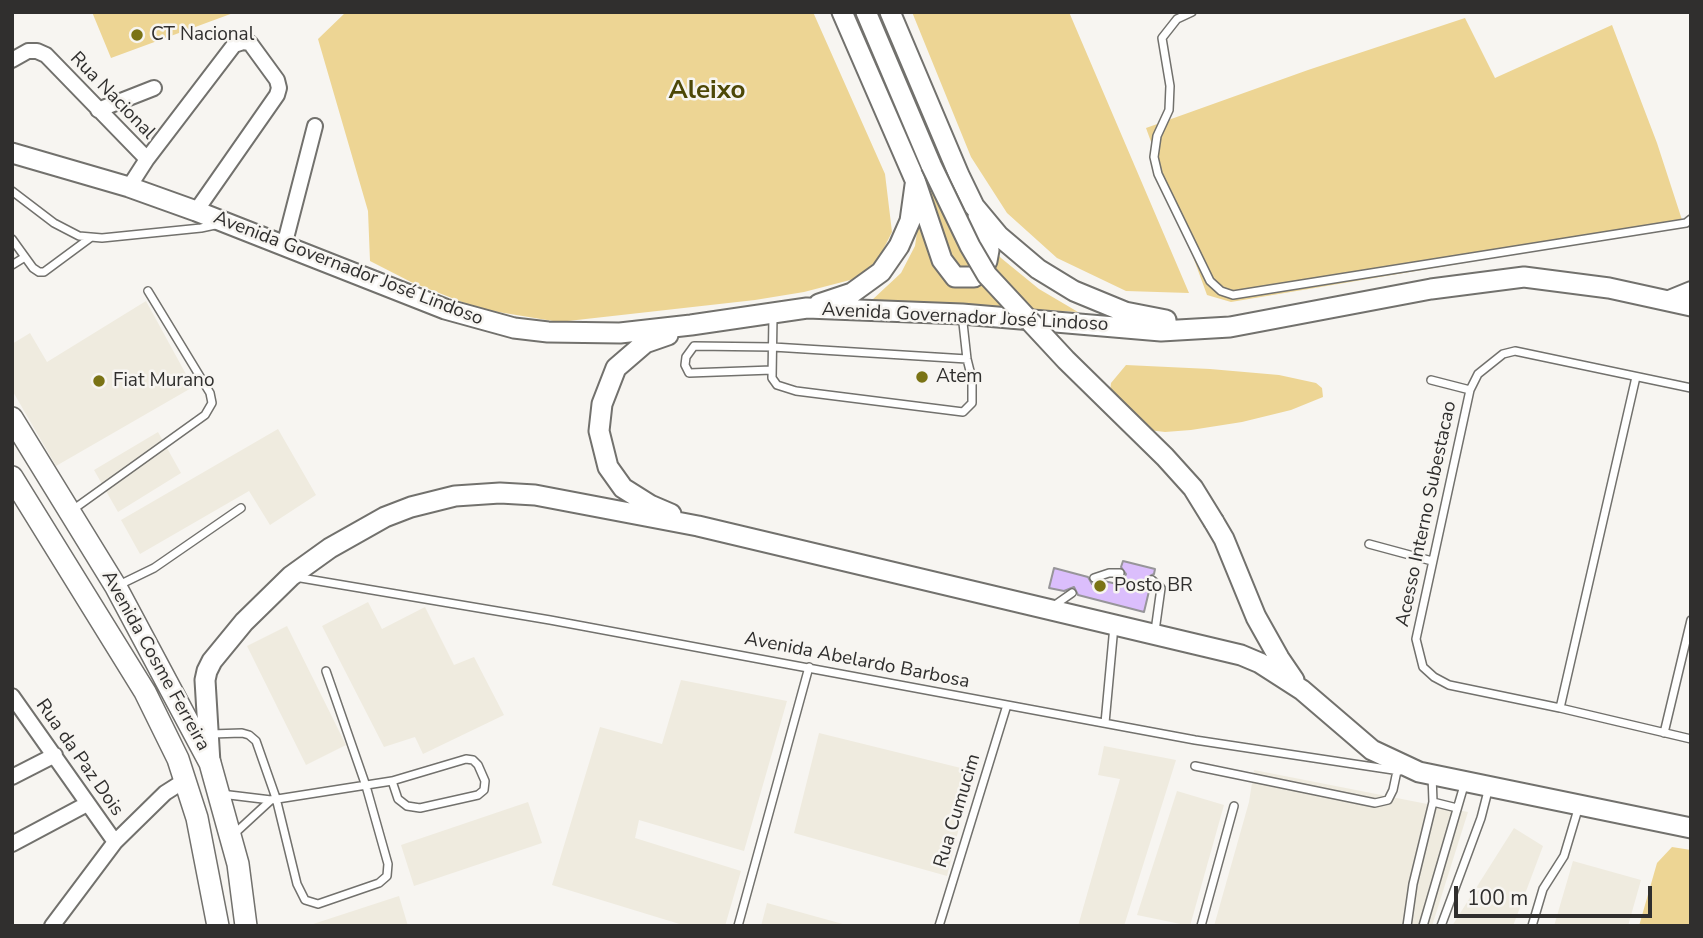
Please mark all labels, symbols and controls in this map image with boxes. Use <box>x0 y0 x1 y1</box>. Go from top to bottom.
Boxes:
place label: CT Nacional <box>151 24 254 46</box>
marker: CT Nacional <box>129 27 145 43</box>
street label: Rua Nacional <box>65 48 159 144</box>
district label: Aleixo <box>668 76 746 108</box>
street label: Avenida Governador José Lindoso <box>210 207 486 331</box>
street label: Avenida Governador José Lindoso <box>821 299 1109 337</box>
place label: Atem <box>936 366 983 388</box>
marker: Atem <box>914 369 930 385</box>
place label: Fiat Murano <box>113 370 214 392</box>
marker: Fiat Murano <box>91 373 107 389</box>
street label: Acesso Interno Subestacao <box>1392 399 1462 629</box>
street label: Avenida Cosme Ferreira <box>96 567 214 755</box>
place label: Posto BR <box>1114 575 1193 597</box>
marker: Posto BR <box>1092 578 1108 594</box>
street label: Avenida Abelardo Barbosa <box>743 628 971 694</box>
street label: Rua da Paz Dois <box>30 695 128 821</box>
street label: Rua Cumucim <box>930 751 986 871</box>
scale bar <box>1458 872 1656 916</box>
text: 100 m <box>1467 884 1528 912</box>

